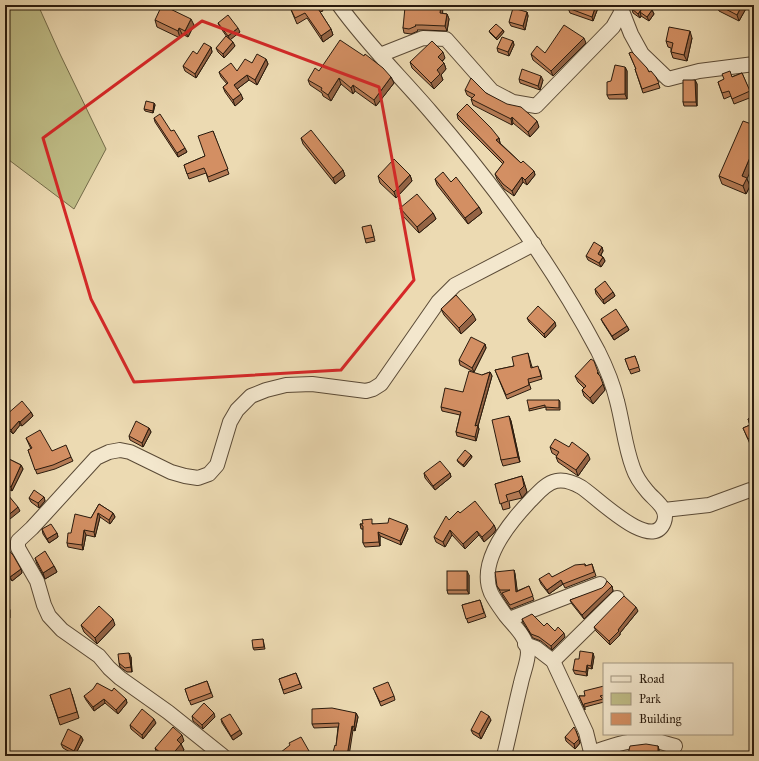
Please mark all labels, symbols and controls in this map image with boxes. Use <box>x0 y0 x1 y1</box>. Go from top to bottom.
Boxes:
legend <box>603 663 733 735</box>
text: Road <box>639 672 665 686</box>
text: Park <box>639 692 661 706</box>
text: Building <box>639 712 682 727</box>

